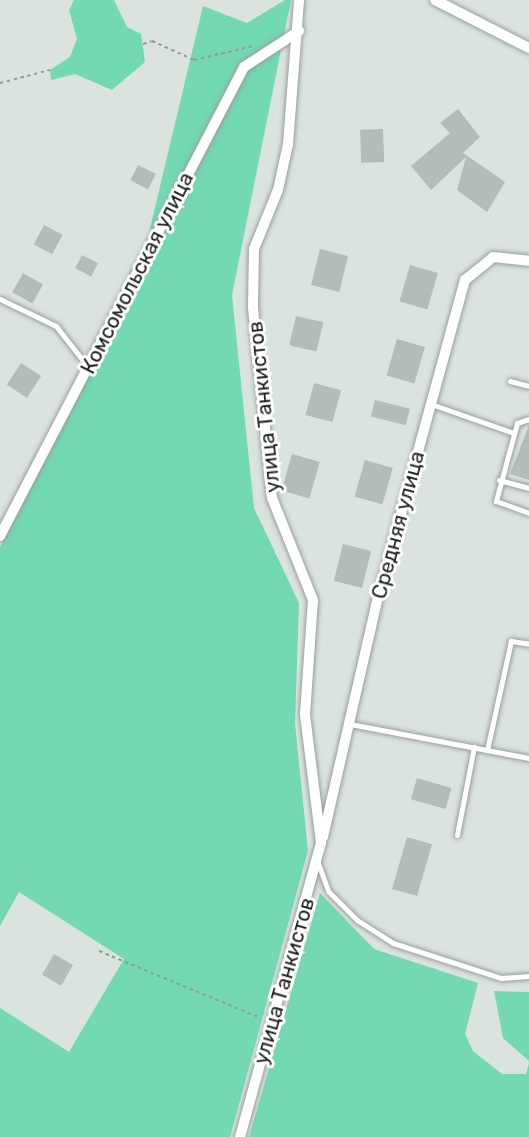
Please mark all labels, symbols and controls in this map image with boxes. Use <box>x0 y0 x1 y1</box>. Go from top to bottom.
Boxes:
street label: Комсомольская улица <box>75 168 199 378</box>
street label: улица Танкистов <box>242 320 286 494</box>
street label: Средняя улица <box>366 448 430 602</box>
street label: улица Танкистов <box>248 895 320 1067</box>

